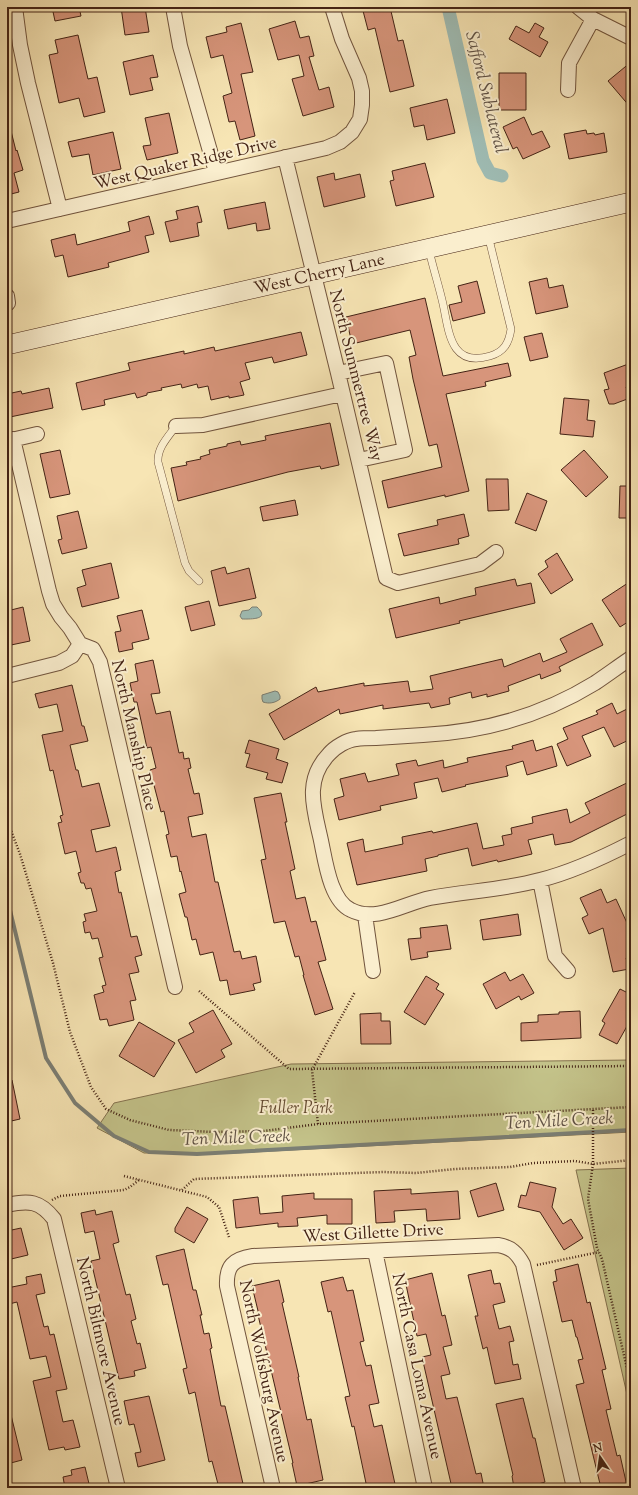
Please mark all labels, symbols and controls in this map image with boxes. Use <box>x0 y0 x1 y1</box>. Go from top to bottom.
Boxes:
water label: Safford Sublateral <box>457 29 513 157</box>
street label: West Quaker Ridge Drive <box>92 131 279 197</box>
street label: West Cherry Lane <box>252 248 387 302</box>
street label: North Summertree Way <box>322 287 388 464</box>
street label: North Manship Place <box>104 658 162 813</box>
park label: Fuller Park <box>259 1097 333 1121</box>
water label: Ten Mile Creek <box>504 1106 614 1138</box>
water label: Ten Mile Creek <box>181 1124 291 1154</box>
street label: West Gillette Drive <box>302 1218 444 1250</box>
street label: North Biltmore Avenue <box>69 1255 131 1428</box>
street label: North Casa Loma Avenue <box>385 1271 448 1462</box>
street label: North Wolfsburg Avenue <box>232 1278 294 1465</box>
north arrow <box>580 1437 620 1477</box>
text: N <box>591 1439 604 1457</box>

